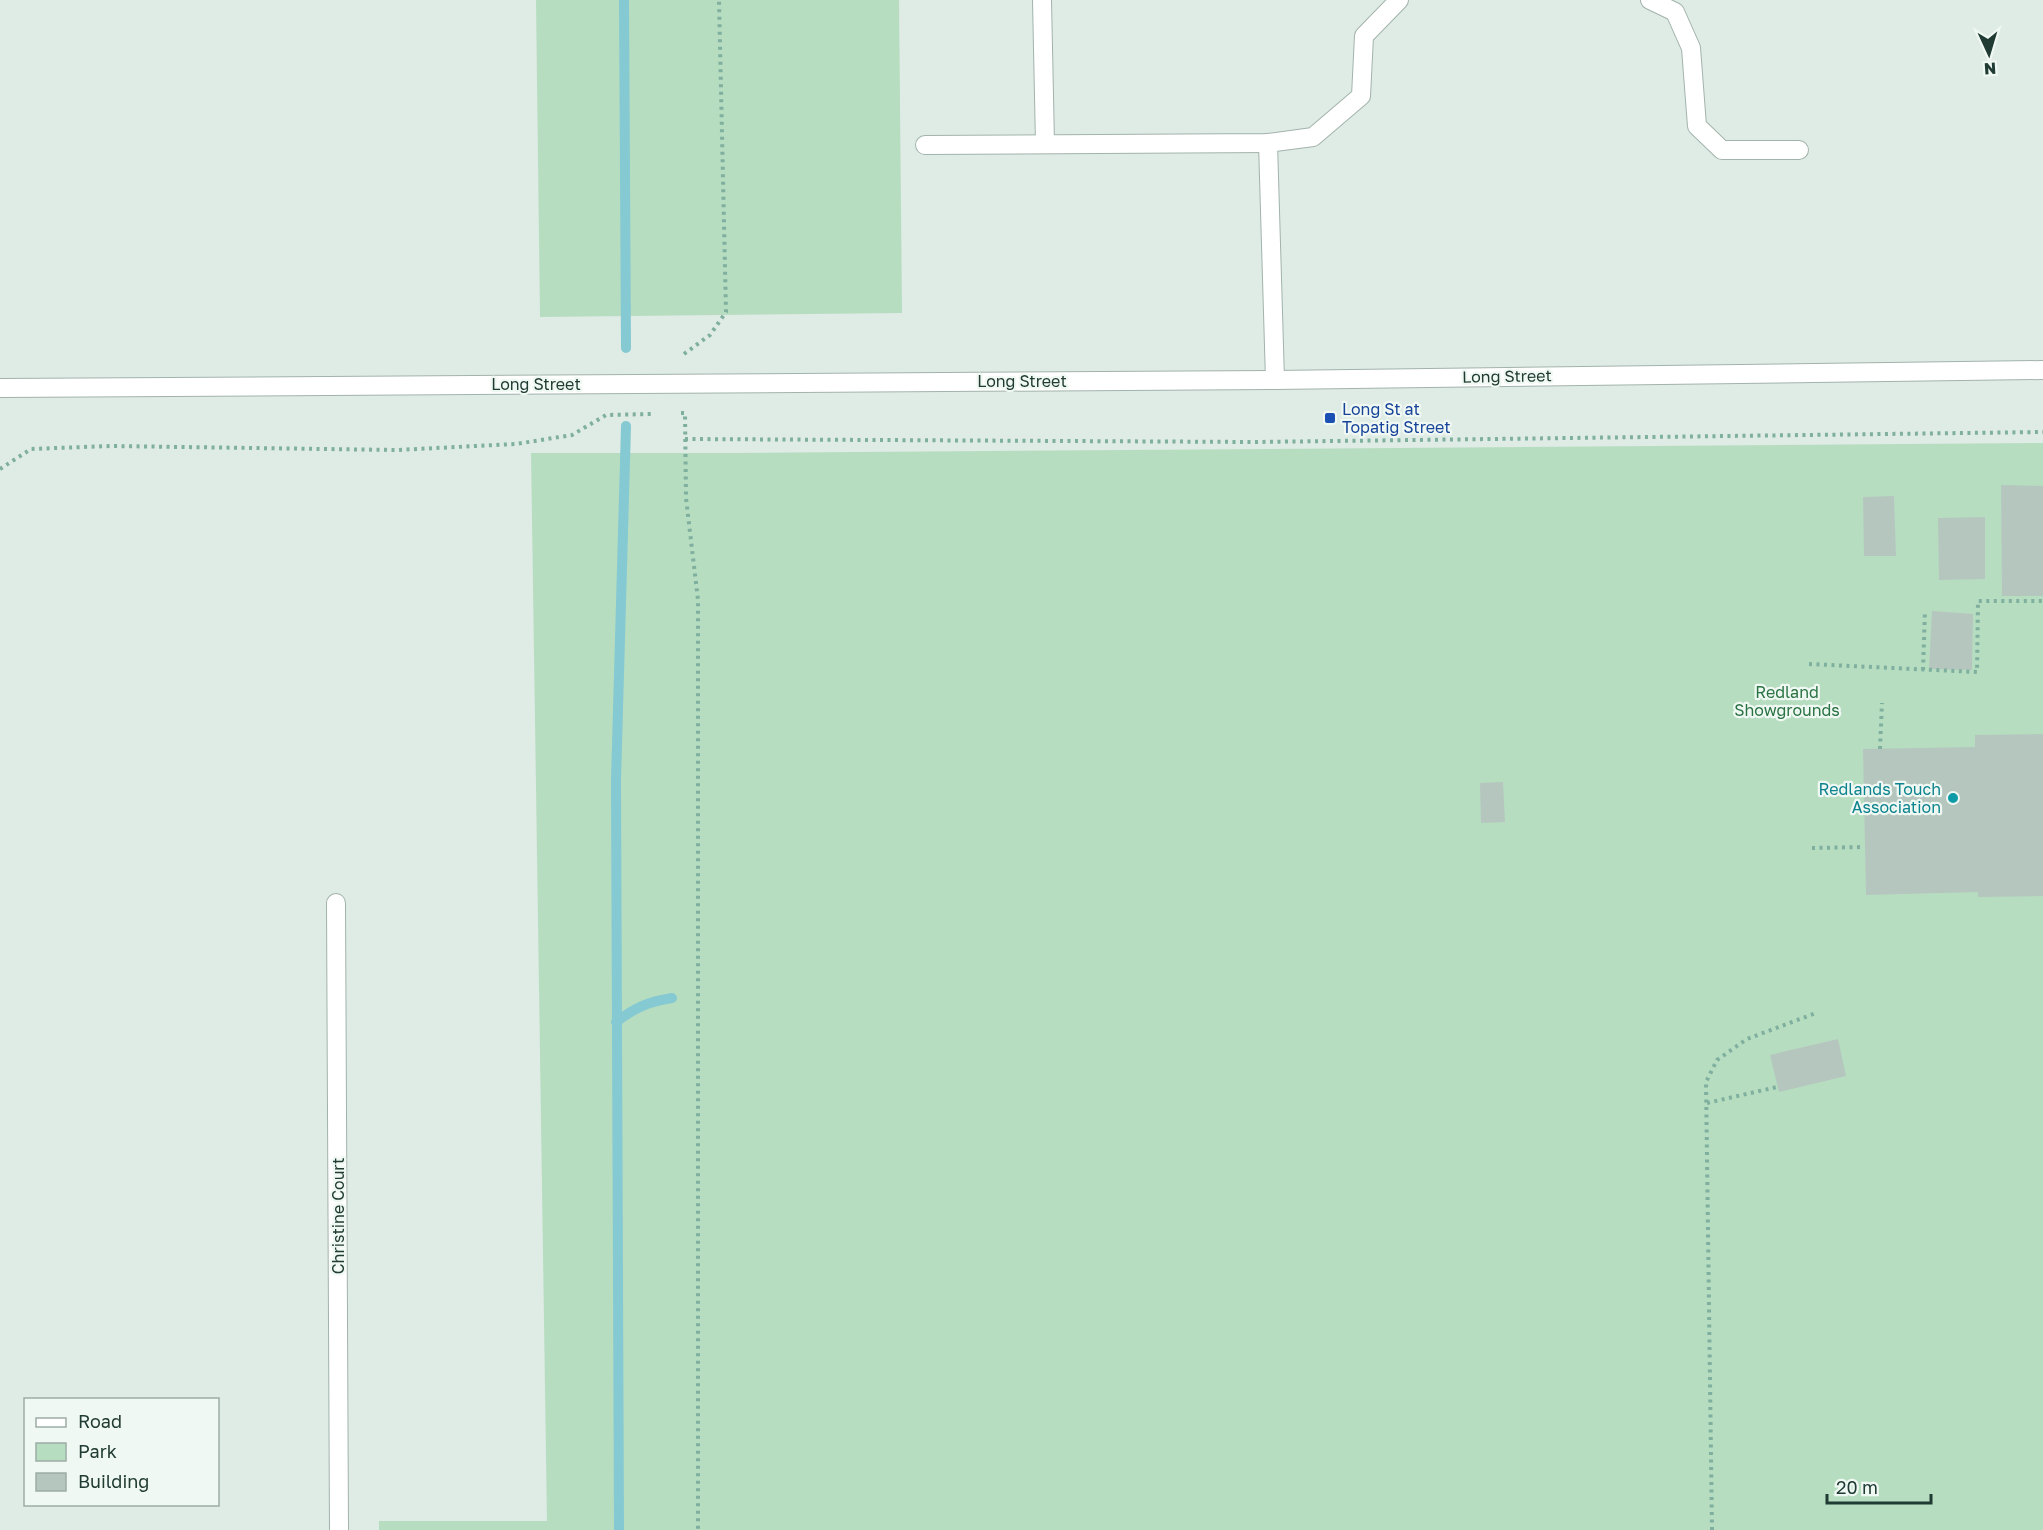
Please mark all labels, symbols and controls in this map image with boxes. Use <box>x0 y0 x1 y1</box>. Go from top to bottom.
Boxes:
north arrow <box>1959 24 2019 84</box>
text: N <box>1983 59 1997 79</box>
street label: Long Street <box>1462 365 1552 387</box>
street label: Long Street <box>977 371 1067 391</box>
street label: Long Street <box>491 374 581 394</box>
place label: Long St at Topatig Street <box>1342 399 1451 437</box>
marker: Long St at Topatig Street <box>1323 411 1337 425</box>
park label: Redland Showgrounds <box>1734 682 1840 720</box>
place label: Redlands Touch Association <box>1819 779 1941 817</box>
marker: Redlands Touch Association <box>1946 791 1960 805</box>
street label: Christine Court <box>328 1158 348 1274</box>
legend <box>24 1398 219 1506</box>
text: Road <box>78 1410 122 1432</box>
text: Park <box>78 1440 117 1462</box>
scale bar <box>1827 1467 1930 1505</box>
text: Building <box>78 1470 149 1492</box>
text: 20 m <box>1836 1476 1878 1498</box>

